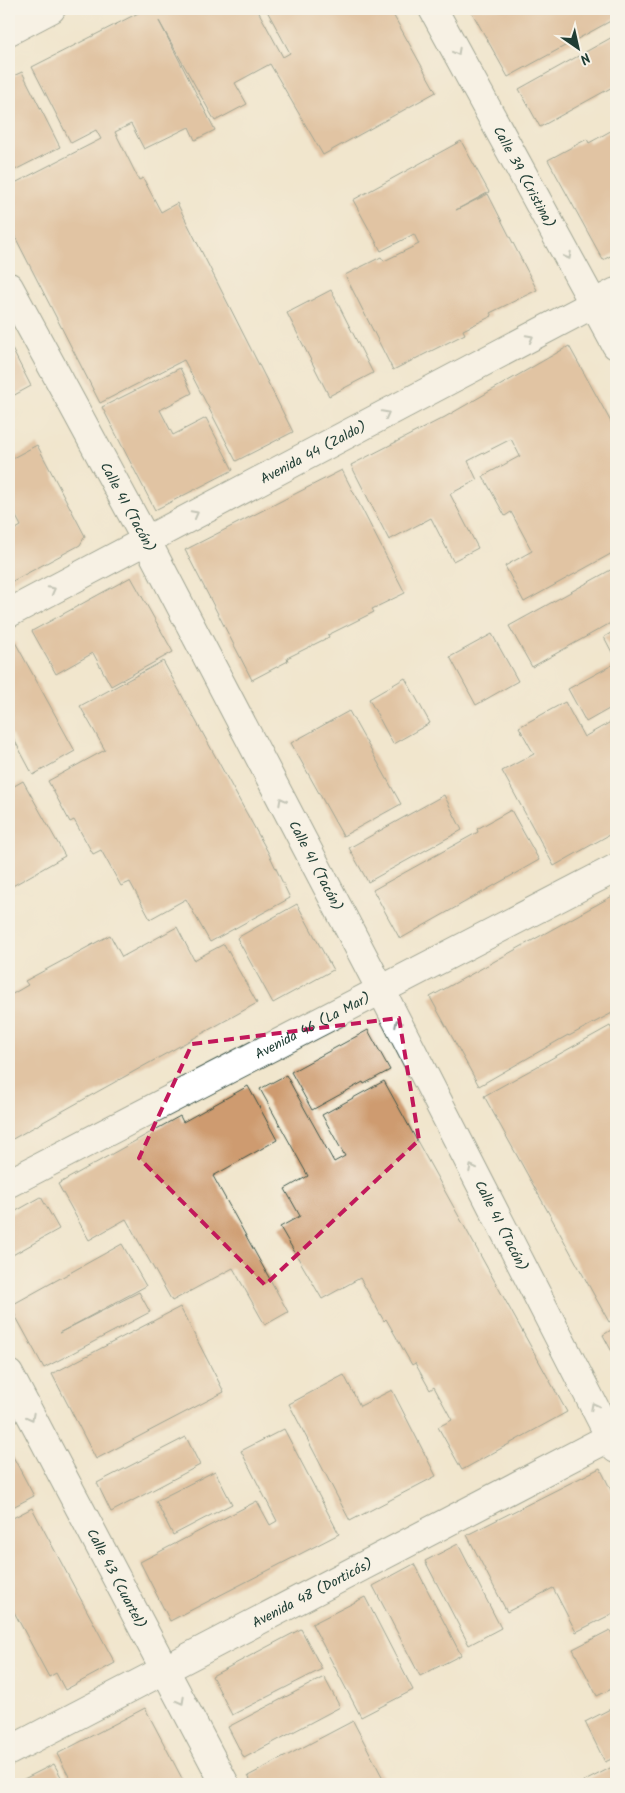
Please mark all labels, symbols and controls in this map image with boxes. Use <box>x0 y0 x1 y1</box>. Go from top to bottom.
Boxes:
north arrow <box>552 22 602 72</box>
one-way arrow <box>451 46 461 55</box>
text: N <box>575 46 595 70</box>
street label: Calle 39 (Cristina) <box>487 122 560 232</box>
one-way arrow <box>561 251 571 260</box>
one-way arrow <box>524 334 533 344</box>
one-way arrow <box>380 410 389 420</box>
street label: Avenida 44 (Zaldo) <box>256 416 371 490</box>
street label: Calle 41 (Tacón) <box>94 458 160 556</box>
one-way arrow <box>190 510 199 520</box>
one-way arrow <box>47 586 56 596</box>
one-way arrow <box>278 798 288 807</box>
street label: Calle 41 (Tacón) <box>282 817 348 915</box>
street label: Avenida 46 (La Mar) <box>251 987 375 1066</box>
one-way arrow <box>394 1019 404 1028</box>
one-way arrow <box>468 1164 478 1173</box>
street label: Calle 41 (Tacón) <box>468 1177 533 1275</box>
one-way arrow <box>590 1402 600 1411</box>
one-way arrow <box>25 1412 35 1421</box>
street label: Calle 43 (Cuartel) <box>80 1525 151 1633</box>
street label: Avenida 48 (Dorticós) <box>248 1553 377 1634</box>
one-way arrow <box>174 1695 184 1704</box>

